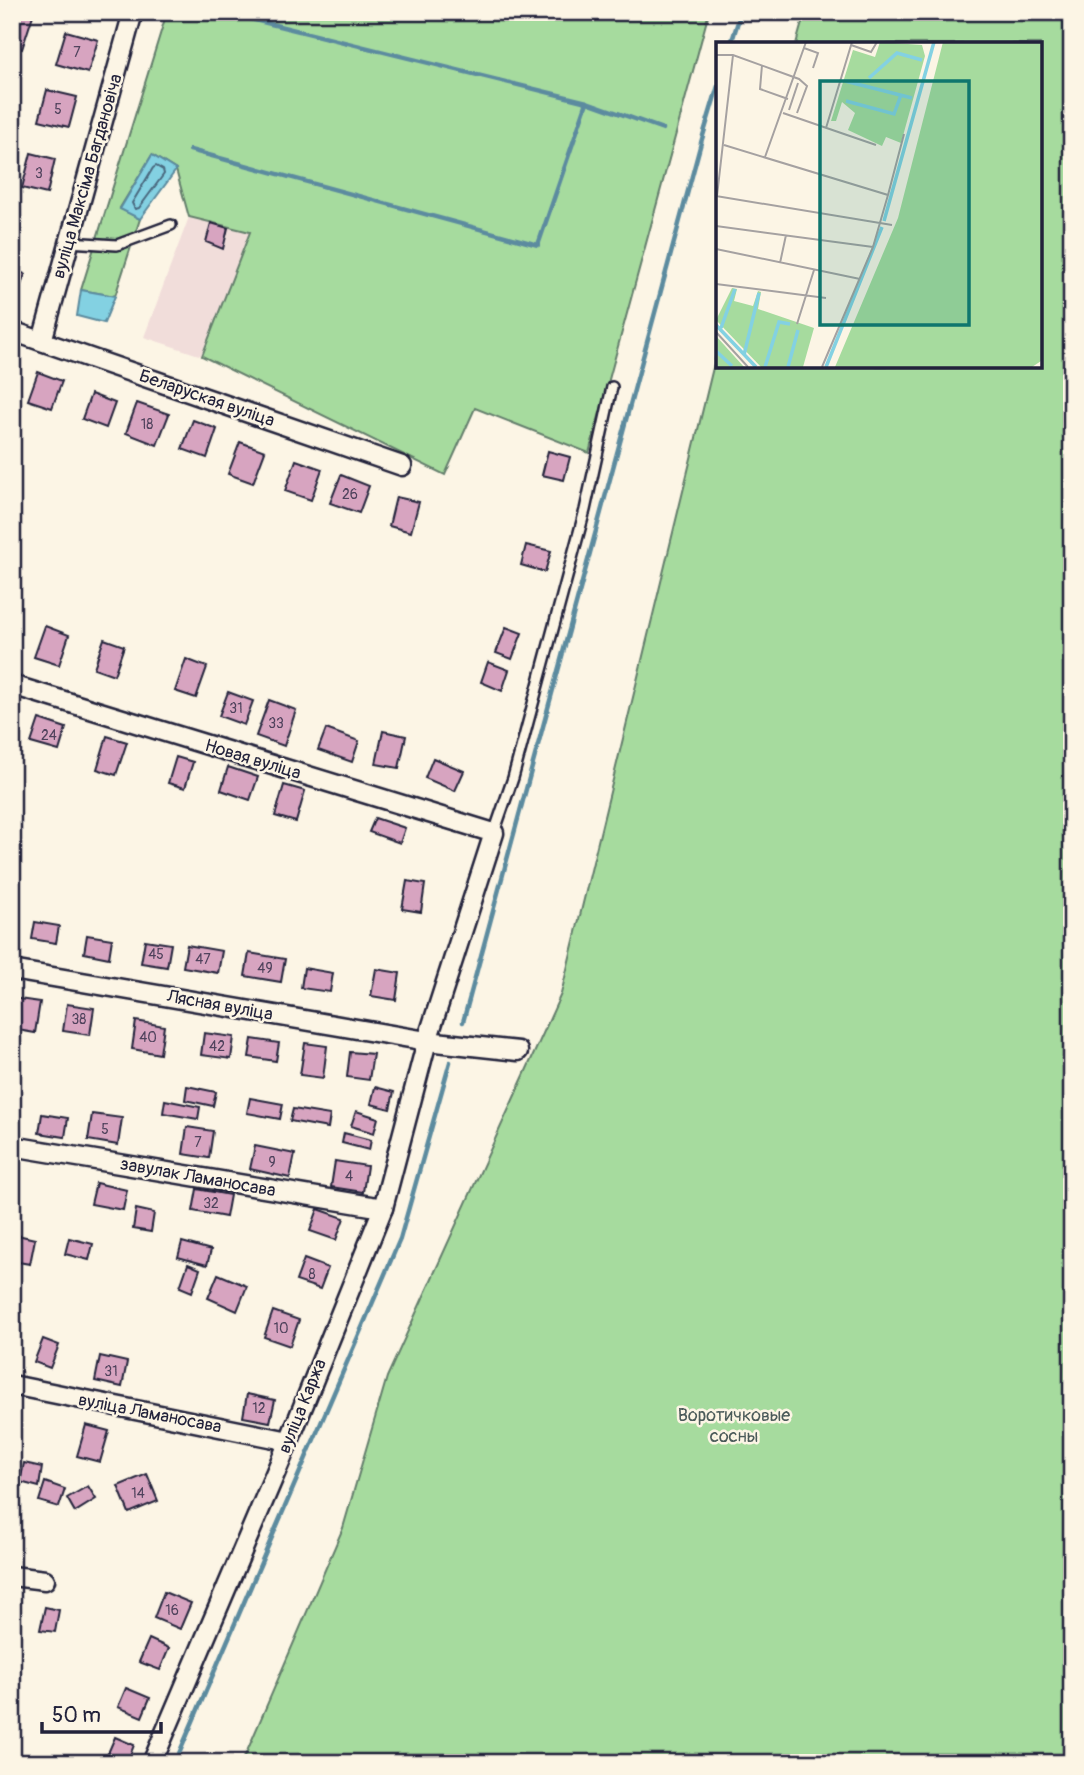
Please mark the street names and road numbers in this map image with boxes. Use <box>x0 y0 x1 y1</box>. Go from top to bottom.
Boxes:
street label: вуліца Максіма Багдановіча <box>47 71 128 281</box>
street label: Беларуская вуліца <box>136 365 278 432</box>
street label: Новая вуліца <box>202 734 304 785</box>
street label: Лясная вуліца <box>164 985 275 1026</box>
street label: завулак Ламаносава <box>118 1152 277 1202</box>
street label: вуліца Каржа <box>273 1356 332 1457</box>
street label: вуліца Ламаносава <box>76 1388 224 1439</box>

